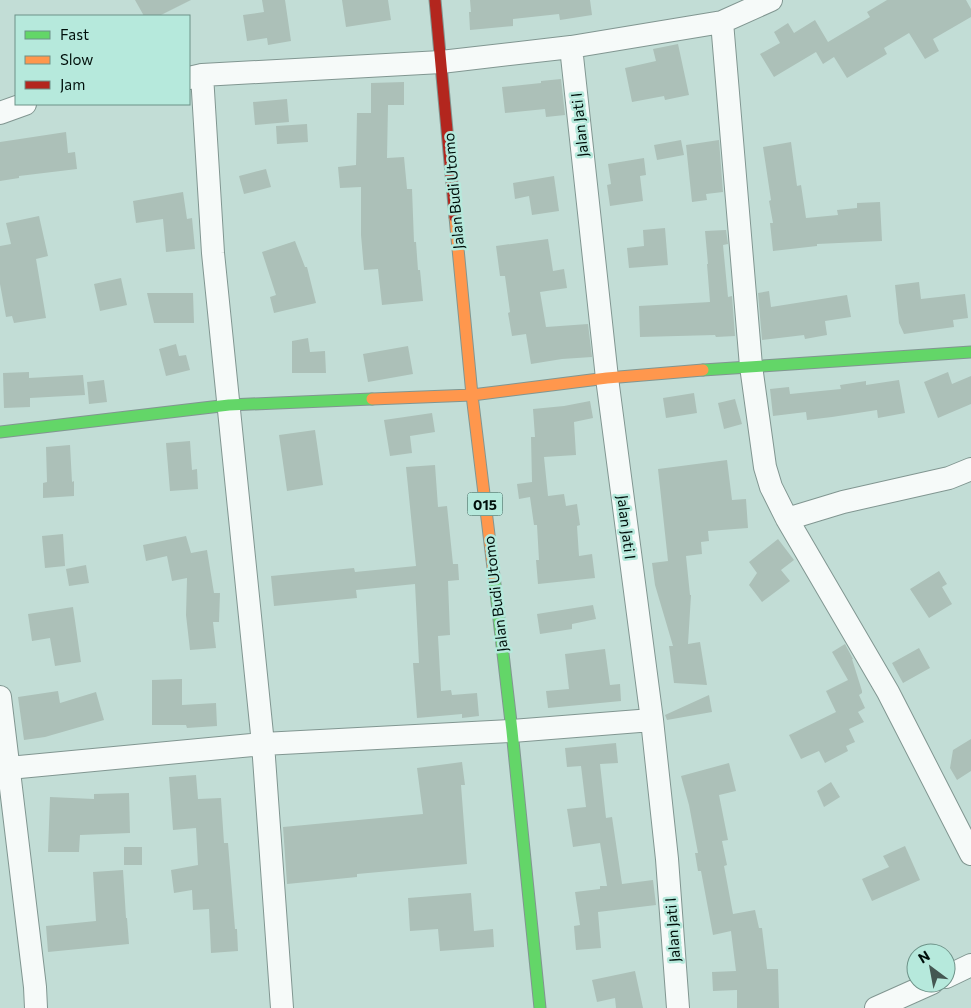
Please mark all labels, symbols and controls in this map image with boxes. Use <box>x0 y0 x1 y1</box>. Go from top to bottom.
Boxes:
legend <box>15 15 190 105</box>
text: Fast <box>60 25 89 43</box>
text: Slow <box>60 50 93 68</box>
text: Jam <box>60 75 85 93</box>
street label: Jalan Jati I <box>567 92 591 158</box>
street label: Jalan Budi Utomo <box>439 132 467 250</box>
road number: 015 <box>468 492 502 516</box>
street label: Jalan Jati I <box>614 494 640 560</box>
street label: Jalan Budi Utomo <box>479 535 511 653</box>
street label: Jalan Jati I <box>661 897 683 963</box>
north arrow <box>906 943 956 993</box>
text: N <box>915 947 933 967</box>

